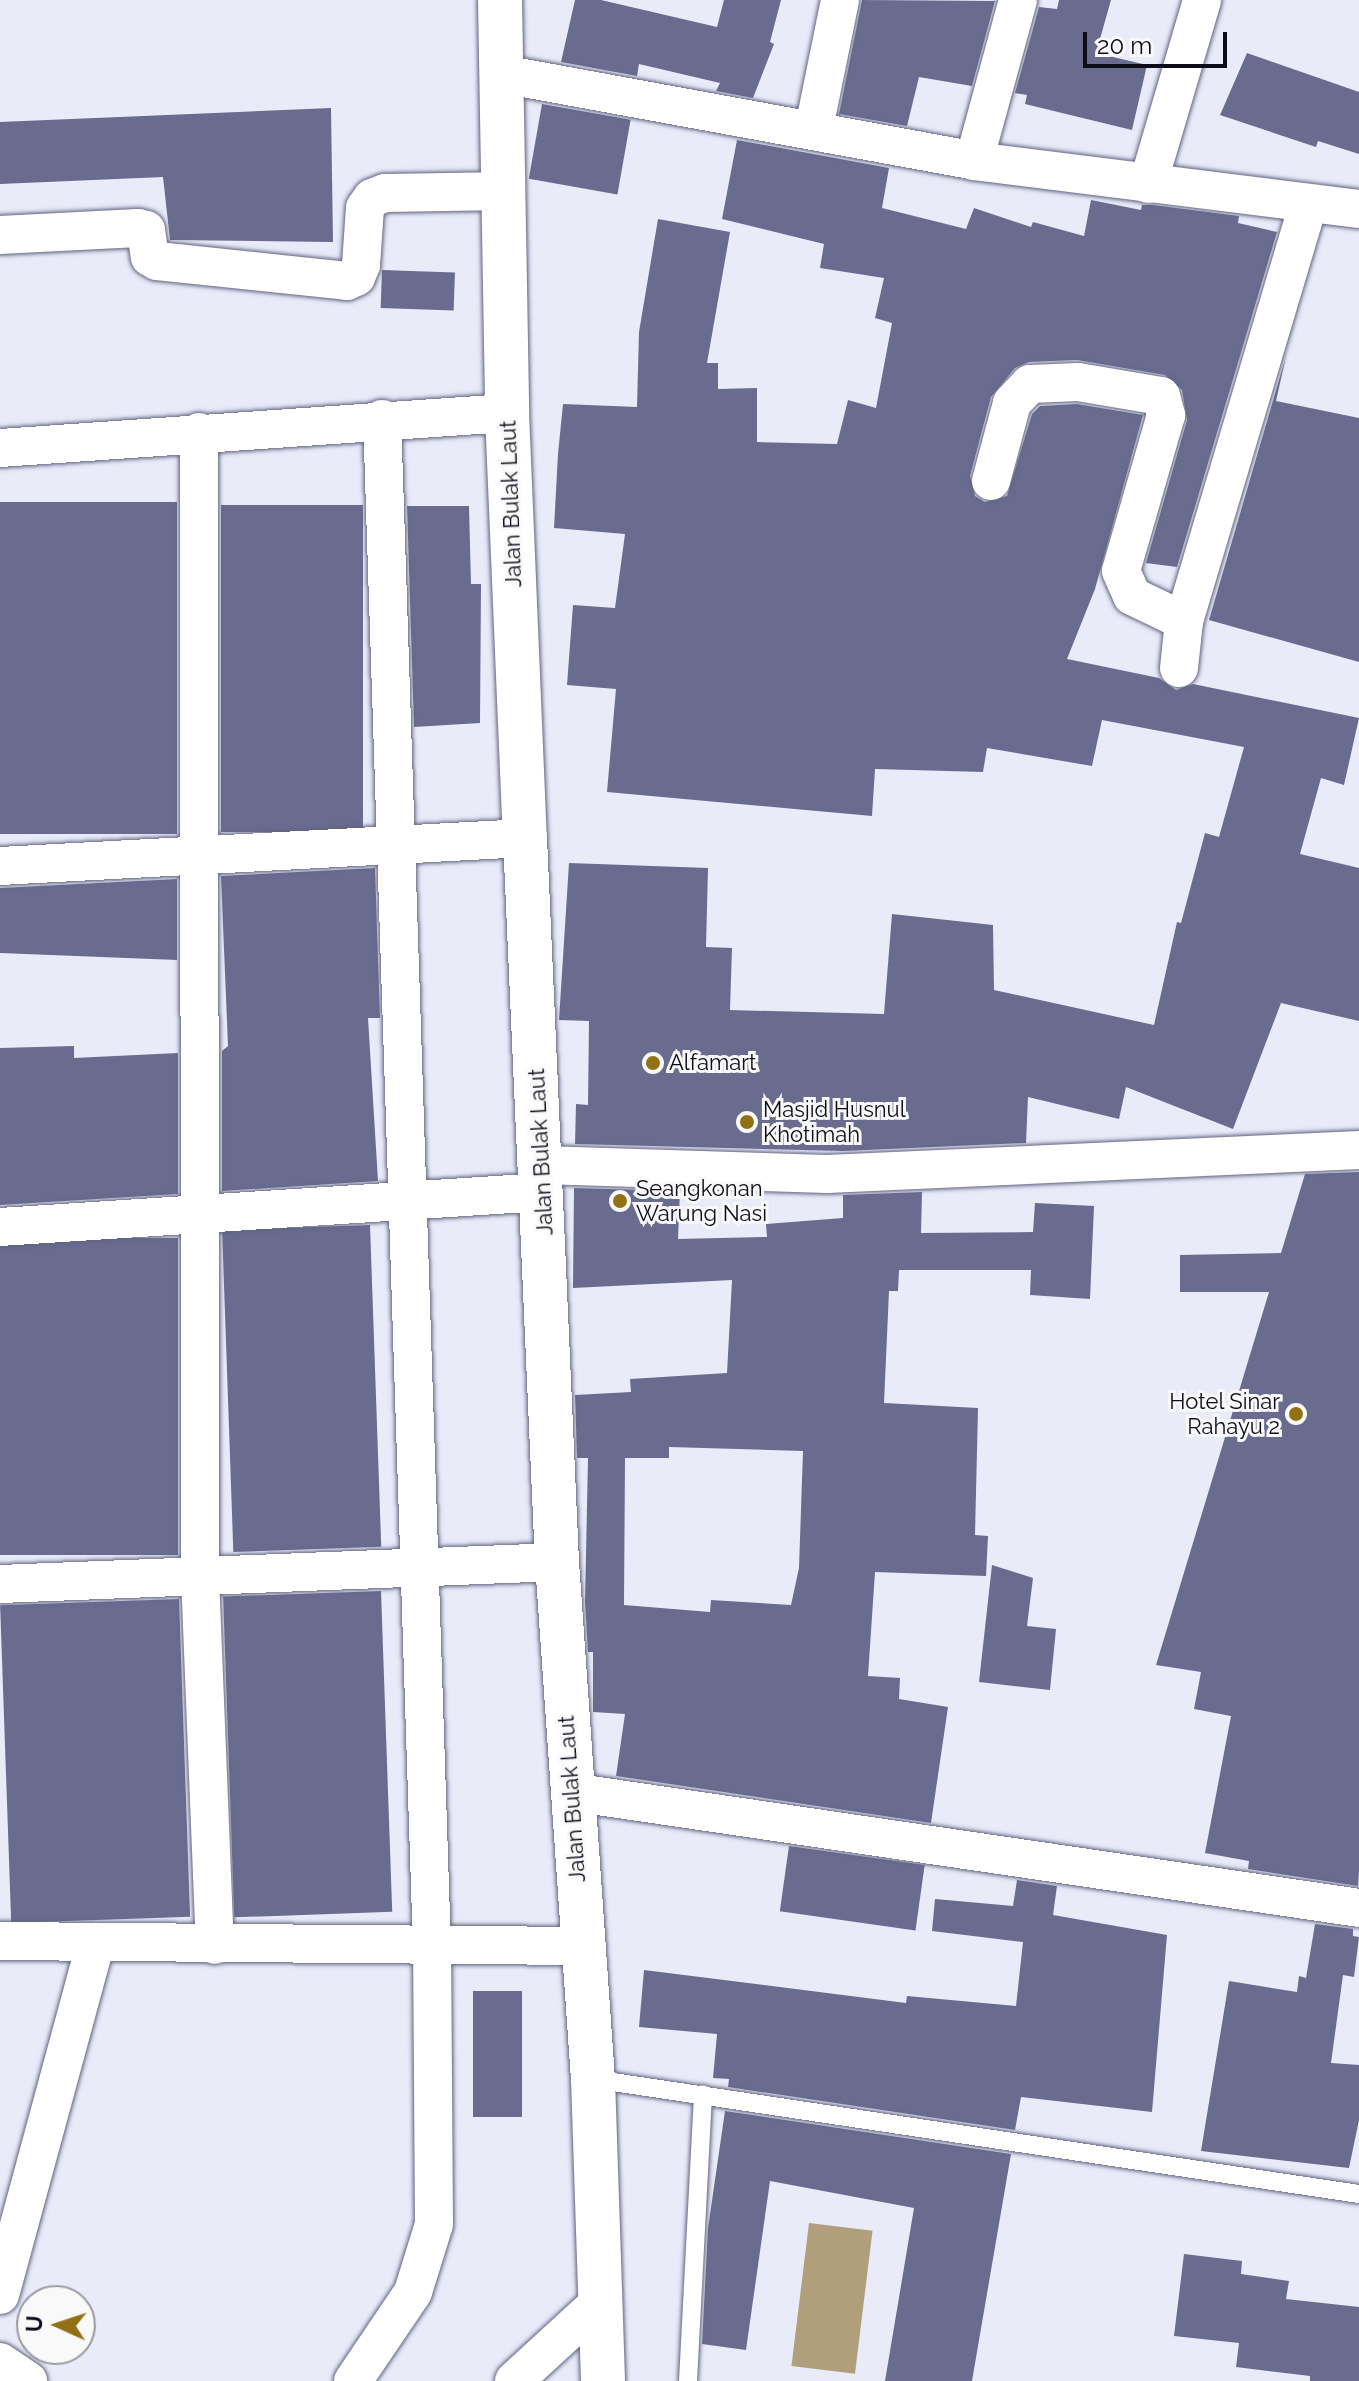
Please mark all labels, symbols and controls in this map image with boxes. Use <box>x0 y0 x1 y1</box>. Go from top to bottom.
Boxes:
scale bar <box>1087 16 1231 66</box>
text: 20 m <box>1097 31 1152 60</box>
street label: Jalan Bulak Laut <box>495 420 527 588</box>
place label: Alfamart <box>669 1050 756 1076</box>
marker: Alfamart <box>644 1054 662 1072</box>
street label: Jalan Bulak Laut <box>523 1068 559 1236</box>
place label: Masjid Husnul Khotimah <box>763 1096 906 1148</box>
marker: Masjid Husnul Khotimah <box>738 1113 756 1131</box>
place label: Seangkonan Warung Nasi <box>636 1175 767 1226</box>
marker: Seangkonan Warung Nasi <box>611 1192 629 1210</box>
place label: Hotel Sinar Rahayu 2 <box>1169 1388 1280 1440</box>
marker: Hotel Sinar Rahayu 2 <box>1287 1405 1305 1423</box>
street label: Jalan Bulak Laut <box>553 1715 591 1883</box>
north arrow <box>16 2285 96 2365</box>
text: U <box>21 2315 47 2333</box>

